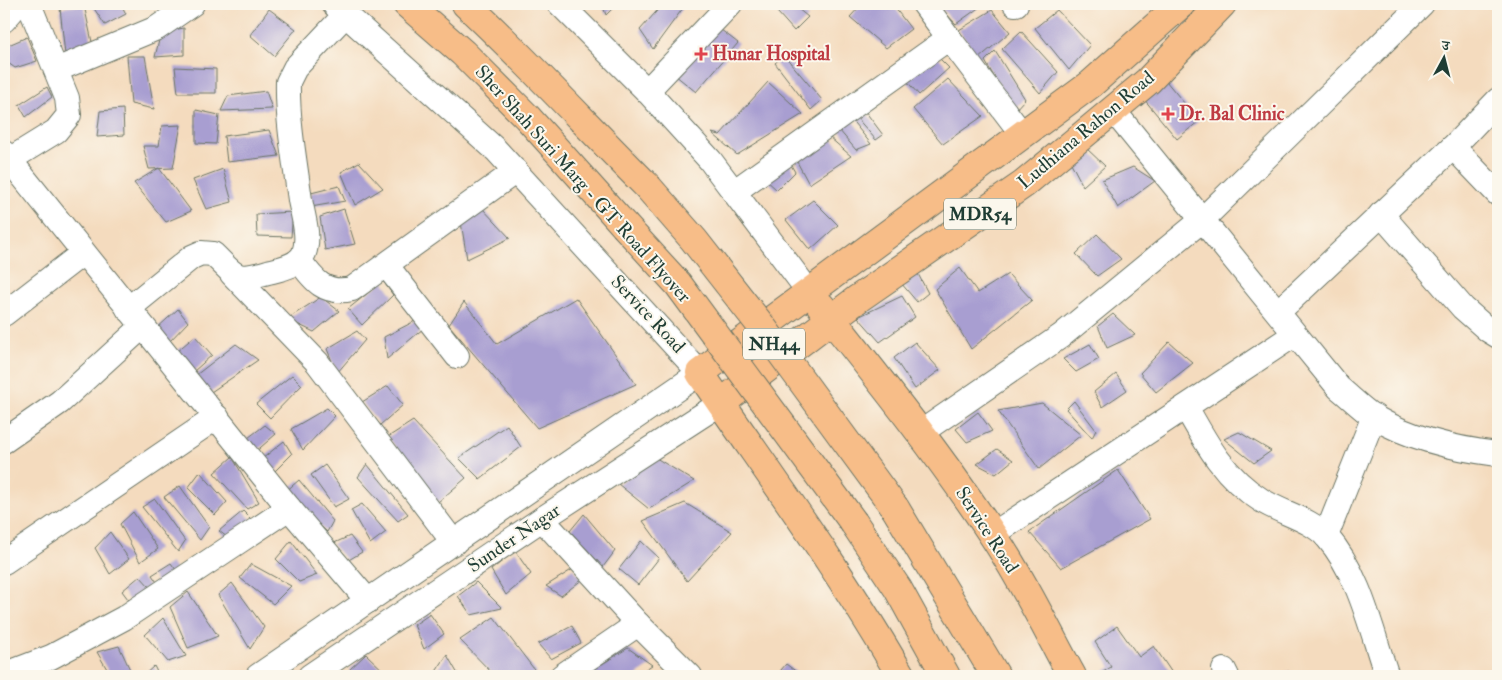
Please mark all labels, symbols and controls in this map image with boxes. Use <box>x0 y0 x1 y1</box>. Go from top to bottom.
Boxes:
north arrow <box>1420 32 1470 82</box>
text: उ <box>1440 37 1451 55</box>
place label: Hunar Hospital <box>712 42 830 67</box>
marker: Hunar Hospital <box>694 47 708 61</box>
street label: Sher Shah Suri Marg - GT Road Flyover <box>470 60 696 308</box>
street label: Ludhiana Rahon Road <box>1013 65 1160 194</box>
place label: Dr. Bal Clinic <box>1179 102 1285 126</box>
marker: Dr. Bal Clinic <box>1161 107 1175 121</box>
road number: MDR54 <box>944 198 1016 230</box>
street label: Service Road <box>606 270 691 359</box>
road number: NH44 <box>743 328 805 359</box>
street label: Service Road <box>950 482 1024 578</box>
street label: Sunder Nagar <box>463 498 565 578</box>

